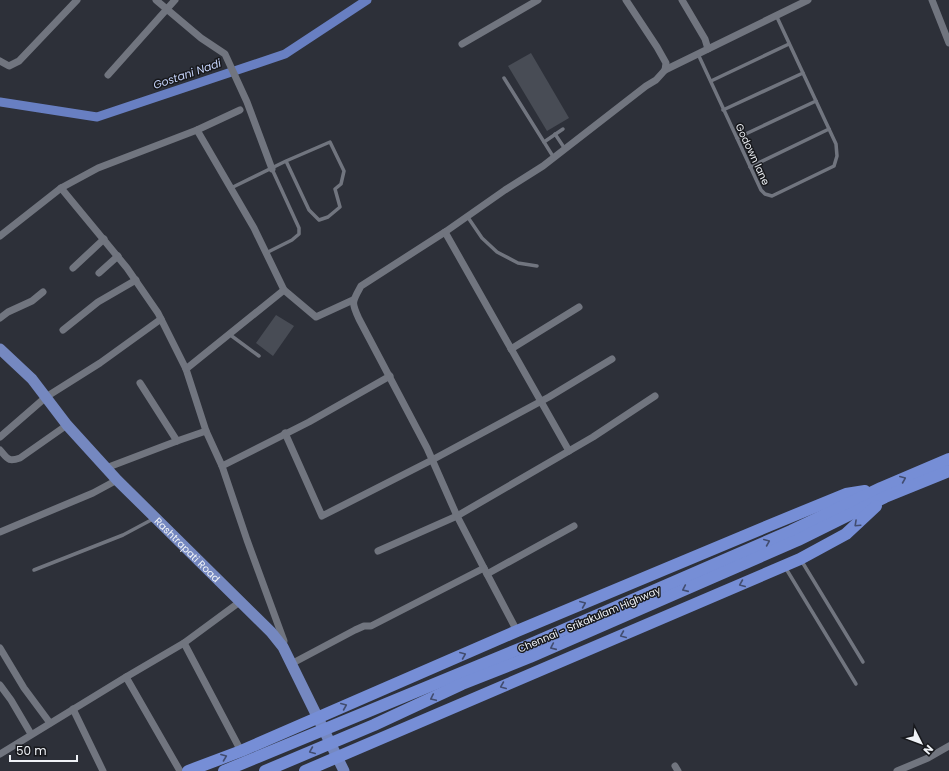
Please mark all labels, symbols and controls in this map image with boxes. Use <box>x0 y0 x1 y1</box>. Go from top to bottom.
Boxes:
water label: Gostani Nadi <box>151 55 223 93</box>
street label: Godown lane <box>732 121 773 187</box>
one-way arrow <box>898 476 906 484</box>
street label: Rashtrapati Road <box>151 514 223 586</box>
one-way arrow <box>854 519 861 526</box>
one-way arrow <box>762 539 770 547</box>
one-way arrow <box>739 579 747 587</box>
street label: Chennai - Srikakulam Highway <box>515 582 663 656</box>
one-way arrow <box>682 585 689 593</box>
one-way arrow <box>579 600 586 608</box>
one-way arrow <box>619 630 627 638</box>
one-way arrow <box>550 642 558 650</box>
one-way arrow <box>460 651 467 659</box>
one-way arrow <box>500 682 507 690</box>
one-way arrow <box>430 693 438 701</box>
one-way arrow <box>340 703 347 711</box>
north arrow <box>901 723 941 763</box>
scale bar <box>10 737 77 763</box>
text: N <box>920 741 937 758</box>
text: 50 m <box>16 742 47 759</box>
one-way arrow <box>309 747 316 755</box>
one-way arrow <box>221 753 228 761</box>

